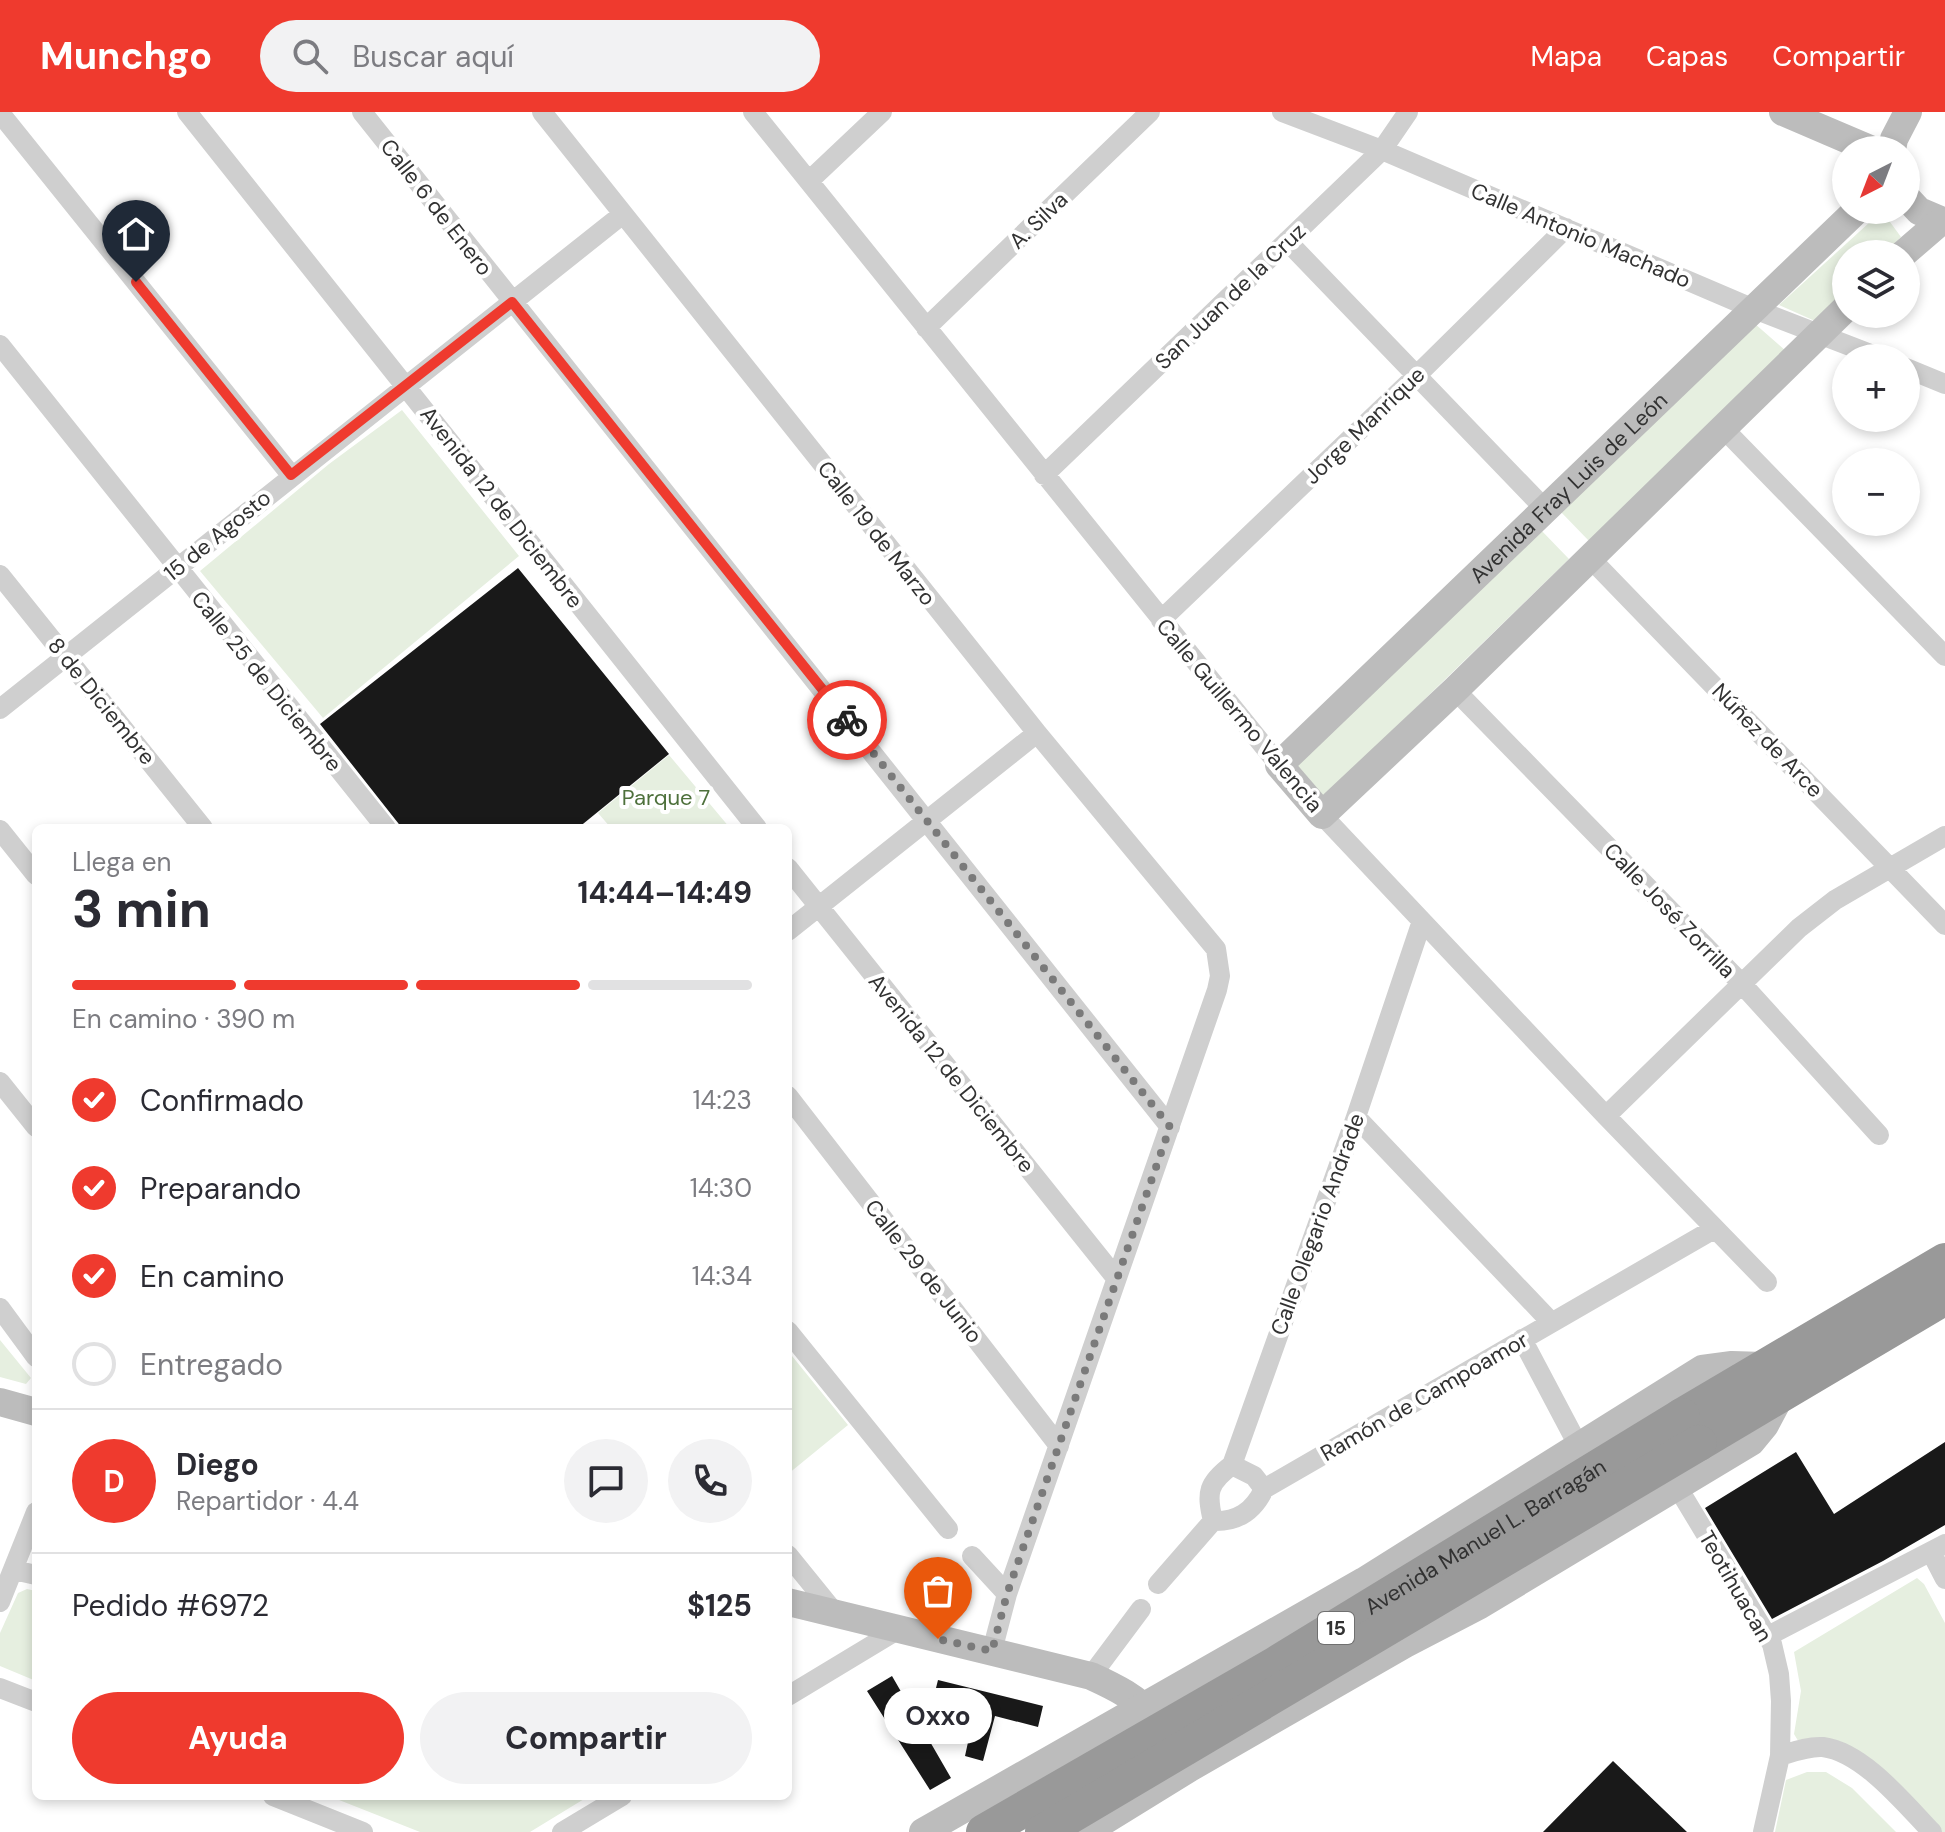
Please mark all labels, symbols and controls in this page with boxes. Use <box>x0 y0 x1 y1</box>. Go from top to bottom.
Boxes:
search box <box>260 20 820 92</box>
text: Munchgo <box>40 31 212 81</box>
icon: search <box>288 34 332 78</box>
text: Buscar aquí <box>352 37 514 76</box>
text: Mapa <box>1531 38 1602 75</box>
text: Capas <box>1646 38 1728 75</box>
text: Compartir <box>1772 38 1905 75</box>
street label: Calle 6 de Enero <box>374 133 499 282</box>
north arrow <box>1832 136 1920 224</box>
map controls <box>1832 136 1920 536</box>
street label: Calle Antonio Machado <box>1467 176 1695 295</box>
street label: A. Silva <box>1003 185 1074 255</box>
pin <box>102 200 170 282</box>
icon: home <box>114 212 158 256</box>
street label: San Juan de la Cruz <box>1149 217 1312 376</box>
button: layers <box>1832 240 1920 328</box>
button: + <box>1832 344 1920 432</box>
street label: Jorge Manrique <box>1298 360 1431 491</box>
street label: Avenida Fray Luis de León <box>1463 386 1674 590</box>
street label: Avenida 12 de Diciembre <box>414 400 590 614</box>
button: − <box>1832 448 1920 536</box>
street label: Calle 19 de Marzo <box>811 455 942 612</box>
street label: 15 de Agosto <box>158 483 277 587</box>
street label: Calle 25 de Diciembre <box>185 585 348 778</box>
street label: Calle Guillermo Valencia <box>1150 612 1329 818</box>
street label: 8 de Diciembre <box>41 632 162 771</box>
street label: Núñez de Arce <box>1706 677 1830 804</box>
courier <box>807 680 887 760</box>
icon: bike <box>825 698 869 742</box>
park label: Parque 7 <box>622 783 710 812</box>
street label: Calle José Zorrilla <box>1598 836 1742 984</box>
text: Llega en <box>72 845 171 879</box>
text: 14:44–14:49 <box>577 873 752 912</box>
text: 3 min <box>72 875 211 943</box>
street label: Avenida 12 de Diciembre <box>862 968 1041 1179</box>
text: En camino · 390 m <box>72 1002 295 1036</box>
icon: check <box>72 1078 116 1122</box>
text: Confirmado <box>140 1081 304 1120</box>
text: 14:23 <box>693 1083 752 1117</box>
street label: Calle Olegario Andrade <box>1264 1109 1371 1339</box>
icon: check <box>72 1166 116 1210</box>
text: Preparando <box>140 1169 301 1208</box>
text: 14:30 <box>690 1171 752 1205</box>
street label: Calle 29 de Junio <box>858 1194 989 1349</box>
icon: check <box>72 1254 116 1298</box>
text: En camino <box>140 1257 285 1296</box>
text: 14:34 <box>692 1259 752 1293</box>
street label: Ramón de Campoamor <box>1315 1325 1533 1468</box>
text: Entregado <box>140 1345 283 1384</box>
button: chat <box>564 1439 648 1523</box>
button: phone <box>668 1439 752 1523</box>
text: Diego <box>176 1445 259 1484</box>
street label: Avenida Manuel L. Barragán <box>1359 1452 1612 1621</box>
text: D <box>103 1462 125 1501</box>
text: Repartidor · 4.4 <box>176 1484 359 1518</box>
street label: Teotihuacan <box>1692 1525 1779 1647</box>
pin <box>904 1557 972 1639</box>
icon: bag <box>916 1569 960 1613</box>
text: Pedido #6972 <box>72 1586 269 1625</box>
text: $125 <box>687 1586 752 1625</box>
road number: 15 <box>1318 1612 1354 1644</box>
callout: Oxxo <box>884 1687 992 1743</box>
button: Ayuda <box>72 1692 404 1784</box>
button: Compartir <box>420 1692 752 1784</box>
text: Oxxo <box>905 1699 971 1733</box>

